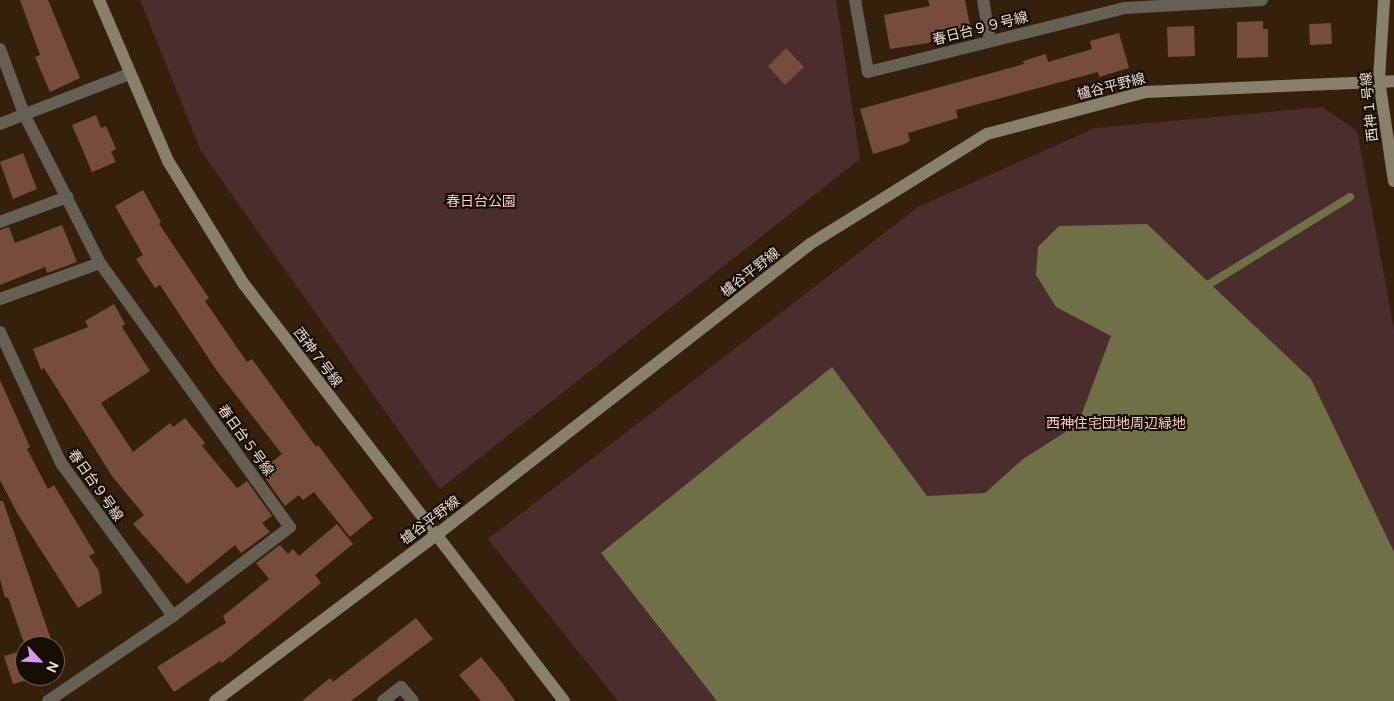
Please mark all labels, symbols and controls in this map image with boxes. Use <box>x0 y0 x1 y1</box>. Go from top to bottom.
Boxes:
street label: 春日台９９号線 <box>930 8 1030 48</box>
street label: 櫨谷平野線 <box>1075 69 1147 103</box>
street label: 西神１号線 <box>1357 71 1381 143</box>
park label: 春日台公園 <box>446 193 516 209</box>
street label: 櫨谷平野線 <box>717 244 783 300</box>
street label: 西神７号線 <box>290 324 346 390</box>
street label: 春日台５号線 <box>215 401 277 479</box>
park label: 西神住宅団地周辺緑地 <box>1046 415 1186 431</box>
street label: 春日台９号線 <box>65 446 127 524</box>
street label: 櫨谷平野線 <box>397 492 463 548</box>
north arrow <box>15 636 65 686</box>
text: N <box>42 658 63 675</box>

